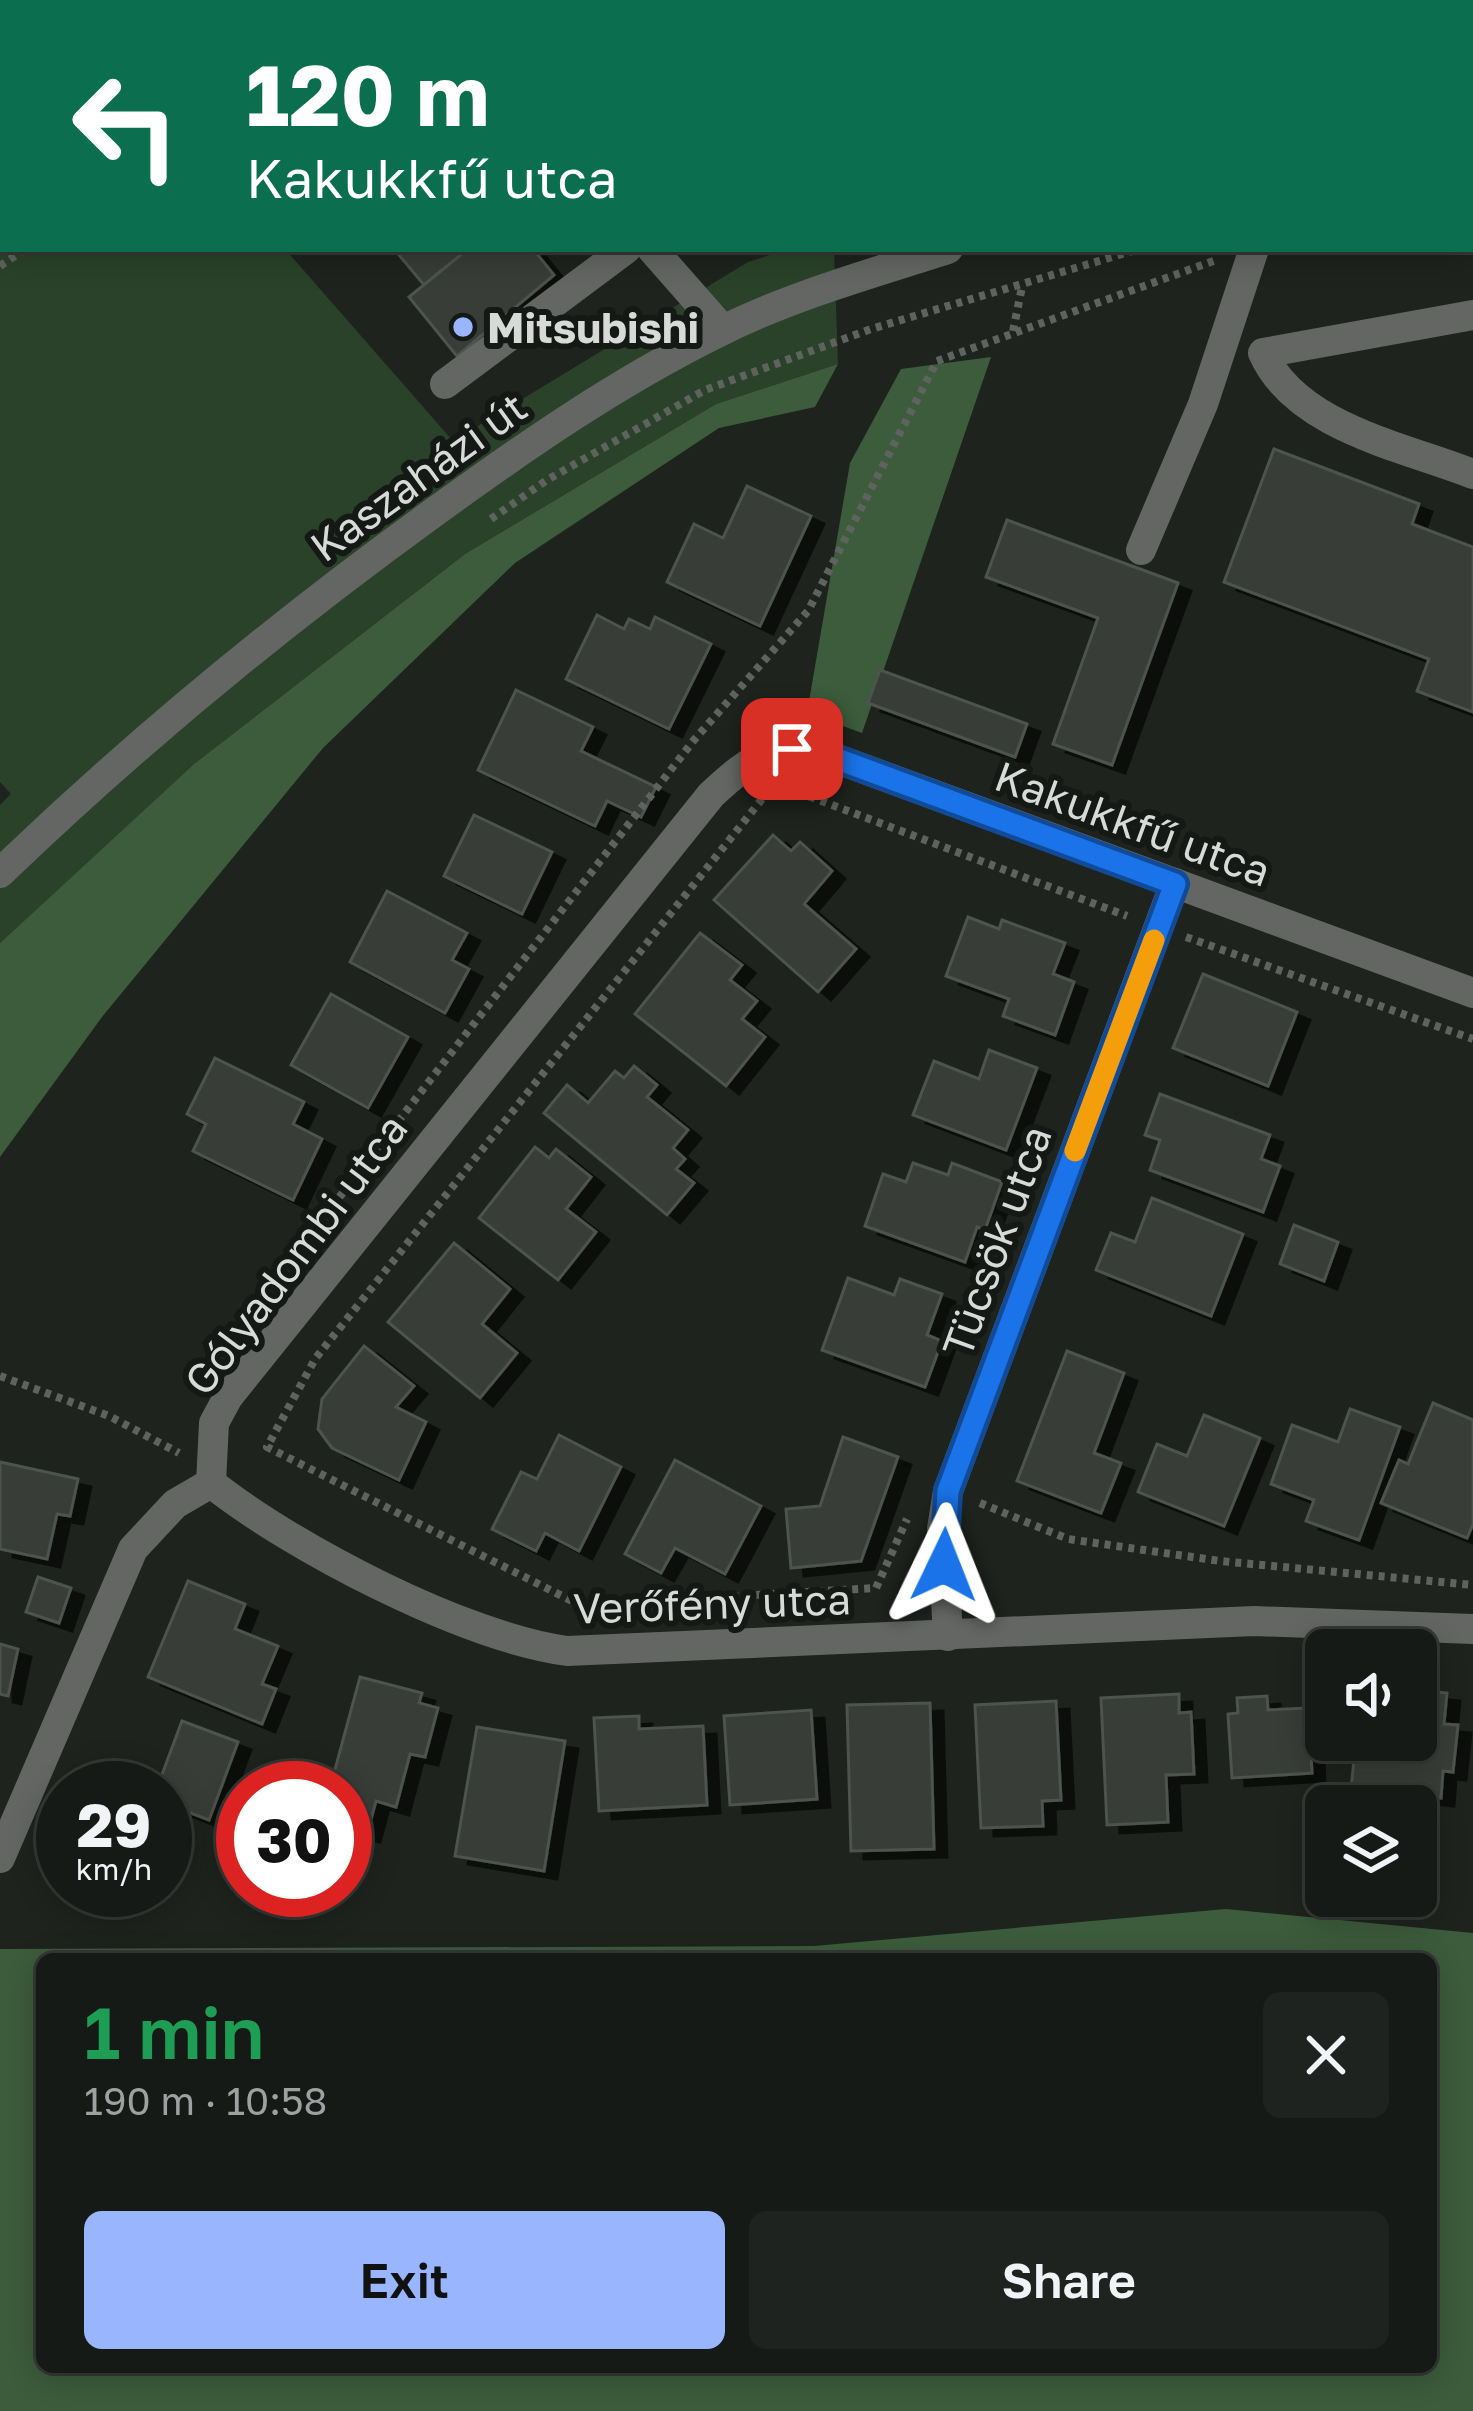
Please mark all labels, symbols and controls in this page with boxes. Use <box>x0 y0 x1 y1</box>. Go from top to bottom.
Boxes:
text: 120 m <box>246 44 490 144</box>
icon: left <box>48 48 204 204</box>
text: Kakukkfű utca <box>246 145 618 210</box>
place label: Mitsubishi <box>487 302 699 352</box>
marker: Mitsubishi <box>450 314 476 340</box>
street label: Kaszaházi út <box>300 381 536 571</box>
pin <box>741 698 843 800</box>
icon: arrive <box>759 716 825 782</box>
street label: Kakukkfű utca <box>989 750 1277 896</box>
street label: Gólyadombi utca <box>173 1104 417 1404</box>
street label: Tücsök utca <box>931 1119 1061 1363</box>
position arrow <box>881 1502 1007 1628</box>
street label: Verőfény utca <box>572 1573 852 1633</box>
map controls <box>1305 1629 1437 1917</box>
button: sound <box>1305 1629 1437 1761</box>
speed limit sign: 30 <box>216 1761 372 1917</box>
button: layers <box>1305 1785 1437 1917</box>
text: 29 <box>77 1788 151 1860</box>
text: km/h <box>76 1851 152 1887</box>
text: 1 min <box>84 1988 264 2075</box>
button: close <box>1263 1992 1389 2118</box>
text: 190 m · 10:58 <box>84 2077 327 2124</box>
button: Exit <box>84 2211 725 2349</box>
button: Share <box>749 2211 1389 2349</box>

